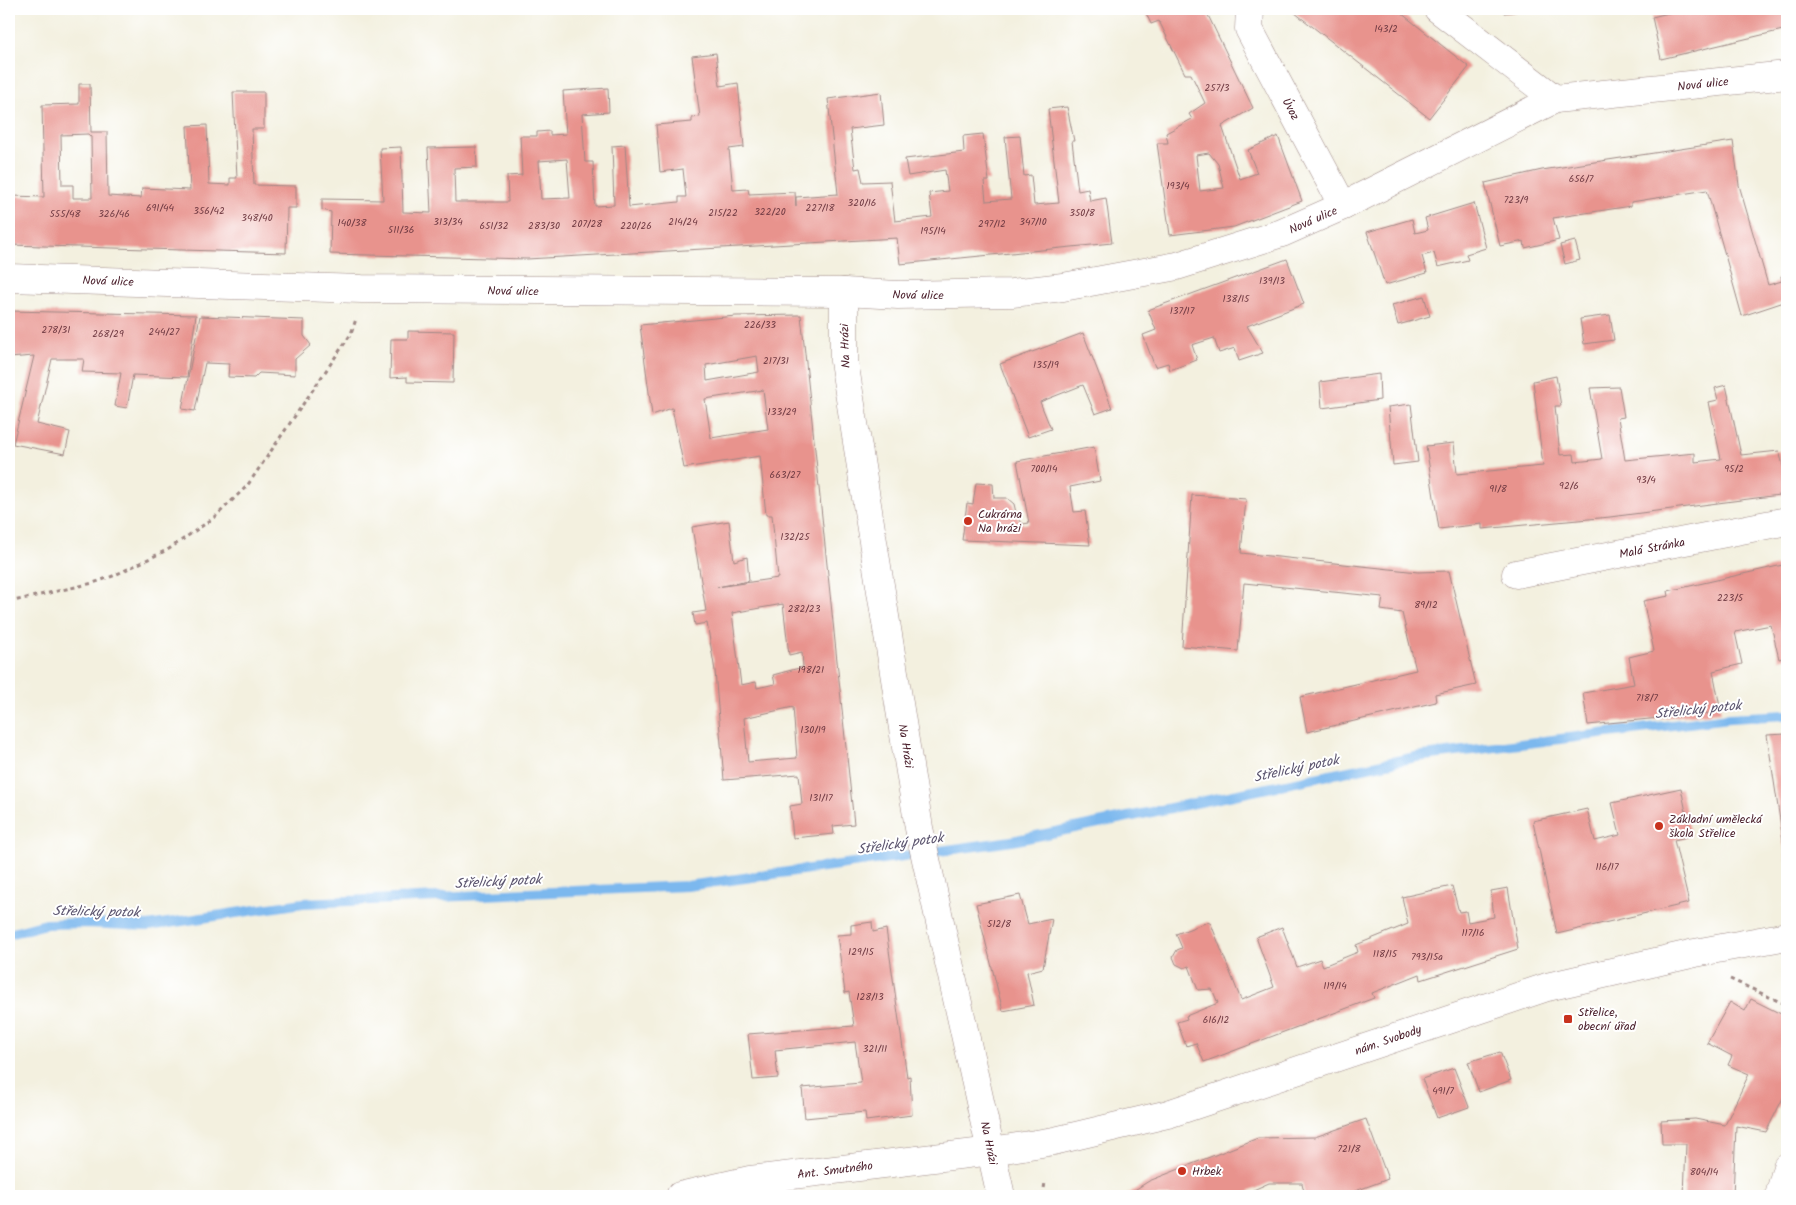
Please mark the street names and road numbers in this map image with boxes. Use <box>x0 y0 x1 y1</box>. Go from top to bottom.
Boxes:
street label: Nová ulice <box>1676 72 1730 97</box>
street label: Úvoz <box>1277 95 1304 124</box>
street label: Nová ulice <box>1286 201 1341 240</box>
street label: Nová ulice <box>82 271 135 292</box>
street label: Nová ulice <box>487 282 539 301</box>
street label: Nová ulice <box>892 286 944 305</box>
street label: Na Hrázi <box>835 322 856 368</box>
street label: Malá Stránka <box>1617 533 1687 564</box>
street label: Na Hrázi <box>893 723 919 771</box>
street label: nám. Svobody <box>1352 1020 1424 1061</box>
street label: Na Hrázi <box>975 1119 1003 1168</box>
street label: Ant. Smutného <box>796 1156 874 1185</box>

